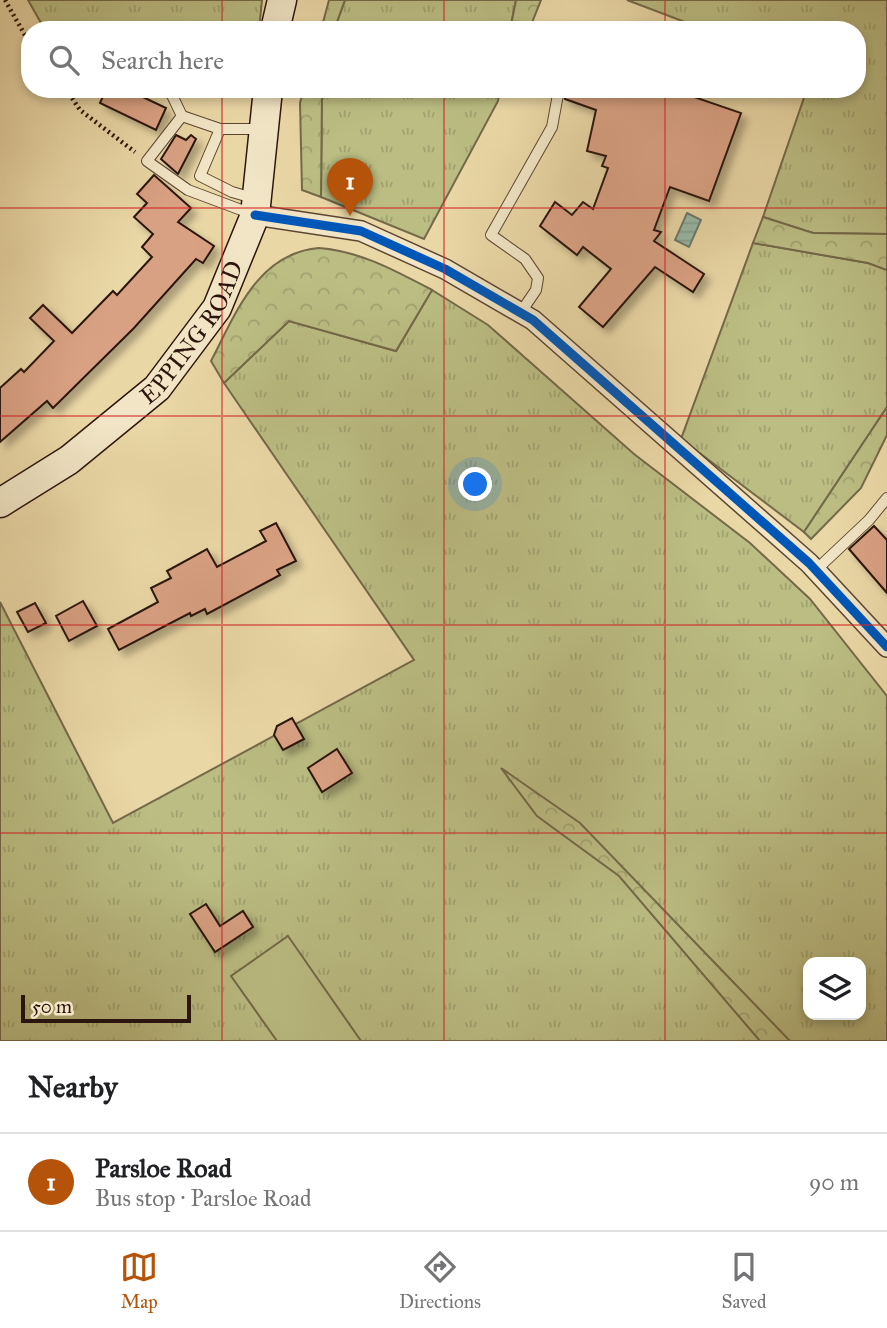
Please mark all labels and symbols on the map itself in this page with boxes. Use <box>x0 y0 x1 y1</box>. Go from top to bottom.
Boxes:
pin: 1 <box>327 158 373 216</box>
street label: EPPING ROAD <box>134 256 250 411</box>
your location <box>458 467 492 501</box>
scale bar <box>21 992 191 1024</box>

